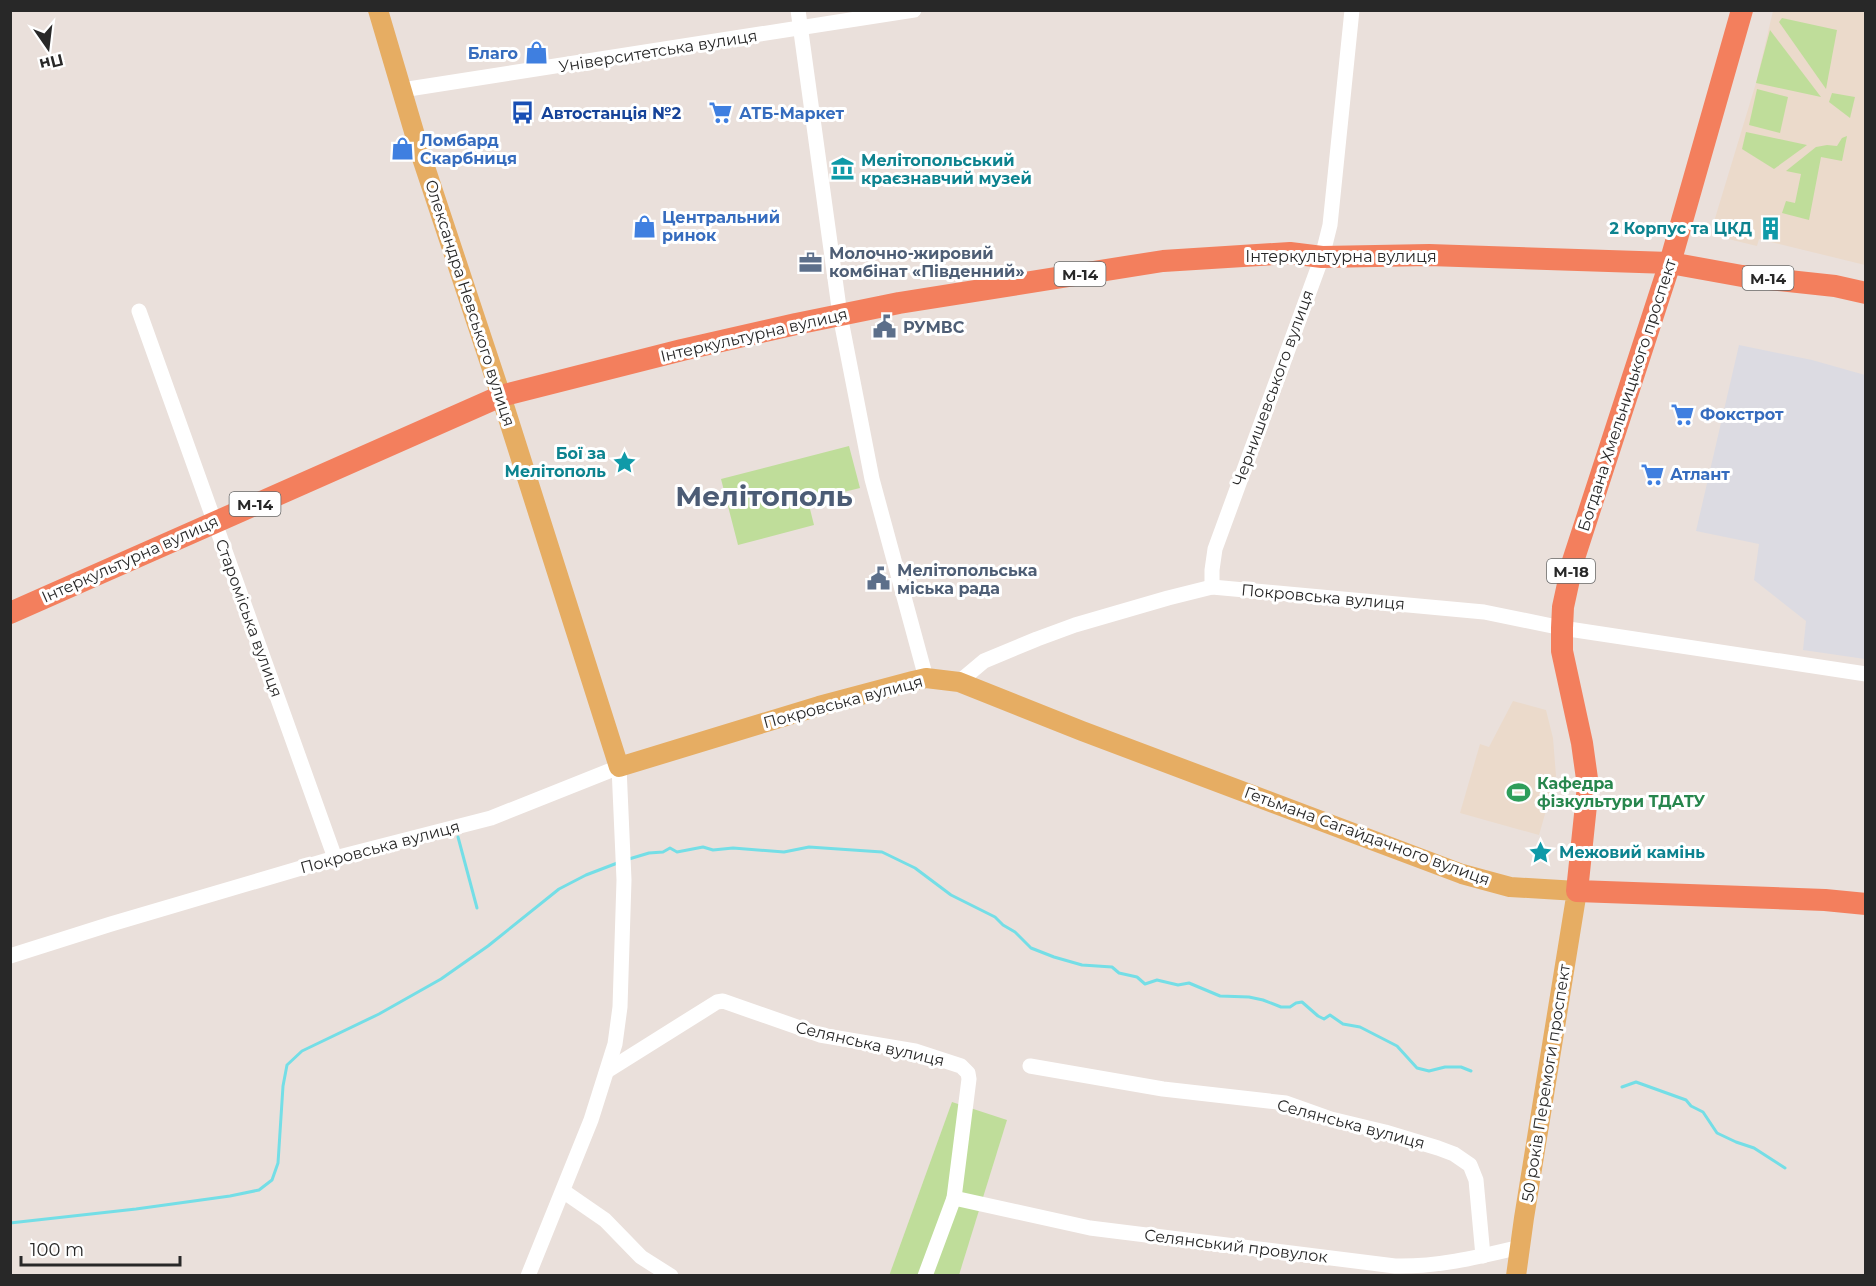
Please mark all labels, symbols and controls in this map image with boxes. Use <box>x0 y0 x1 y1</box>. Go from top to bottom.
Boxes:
north arrow <box>18 18 78 78</box>
street label: Університетська вулиця <box>557 26 759 76</box>
shop icon: Благо <box>523 40 549 66</box>
place label: Благо <box>468 44 518 63</box>
text: Пн <box>38 50 66 74</box>
bus stop icon: Автостанція №2 <box>510 100 536 126</box>
supermarket icon: АТБ-Маркет <box>708 100 734 126</box>
place label: Автостанція №2 <box>541 104 681 123</box>
place label: АТБ-Маркет <box>739 104 845 123</box>
place label: Ломбард Скарбниця <box>420 131 517 168</box>
shop icon: Ломбард Скарбниця <box>389 136 415 162</box>
place label: Мелітопольський краєзнавчий музей <box>861 151 1032 188</box>
museum icon: Мелітопольський краєзнавчий музей <box>830 156 856 182</box>
street label: Олександра Невського вулиця <box>421 177 519 429</box>
place label: Центральний ринок <box>662 208 780 245</box>
shop icon: Центральний ринок <box>631 213 657 239</box>
building icon: 2 Корпус та ЦКД <box>1757 215 1783 241</box>
place label: 2 Корпус та ЦКД <box>1609 219 1752 238</box>
place label: Молочно-жировий комбінат «Південний» <box>829 244 1024 281</box>
street label: Інтеркультурна вулиця <box>1245 247 1437 266</box>
office icon: Молочно-жировий комбінат «Південний» <box>798 249 824 275</box>
street label: Богдана Хмельницького проспект <box>1574 256 1680 534</box>
road number: М-14 <box>1054 262 1106 286</box>
road number: М-14 <box>1742 266 1794 290</box>
street label: Чернишевського вулиця <box>1229 287 1317 489</box>
street label: Інтеркультурна вулиця <box>659 304 849 366</box>
public building icon: РУМВC <box>872 314 898 340</box>
place label: РУМВC <box>903 318 965 337</box>
supermarket icon: Фокстрот <box>1669 401 1695 427</box>
place label: Фокстрот <box>1700 405 1784 424</box>
place label: Бої за Мелітополь <box>505 444 606 481</box>
place icon: Бої за Мелітополь <box>611 449 637 475</box>
supermarket icon: Атлант <box>1639 461 1665 487</box>
place label: Атлант <box>1670 465 1730 484</box>
district label: Мелітополь <box>675 479 853 513</box>
road number: М-14 <box>230 492 280 516</box>
street label: Інтеркультурна вулиця <box>39 511 221 607</box>
street label: Староміська вулиця <box>212 536 286 700</box>
road number: М-18 <box>1547 559 1595 583</box>
place label: Мелітопольська міська рада <box>897 561 1037 598</box>
public building icon: Мелітопольська міська рада <box>866 566 892 592</box>
street label: Покровська вулиця <box>1240 580 1406 614</box>
street label: Покровська вулиця <box>761 672 925 732</box>
place label: Кафедра фізкультури ТДАТУ <box>1537 774 1705 811</box>
sports icon: Кафедра фізкультури ТДАТУ <box>1506 779 1532 805</box>
street label: Гетьмана Сагайдачного вулиця <box>1242 783 1492 889</box>
street label: Покровська вулиця <box>298 817 462 877</box>
place icon: Межовий камінь <box>1528 839 1554 865</box>
place label: Межовий камінь <box>1559 843 1705 862</box>
street label: 50 років Перемоги проспект <box>1518 962 1574 1203</box>
street label: Селянська вулиця <box>794 1018 946 1070</box>
street label: Селянська вулиця <box>1275 1095 1427 1153</box>
street label: Селянський провулок <box>1143 1225 1330 1267</box>
scale bar <box>21 1229 180 1267</box>
text: 100 m <box>30 1239 84 1261</box>

